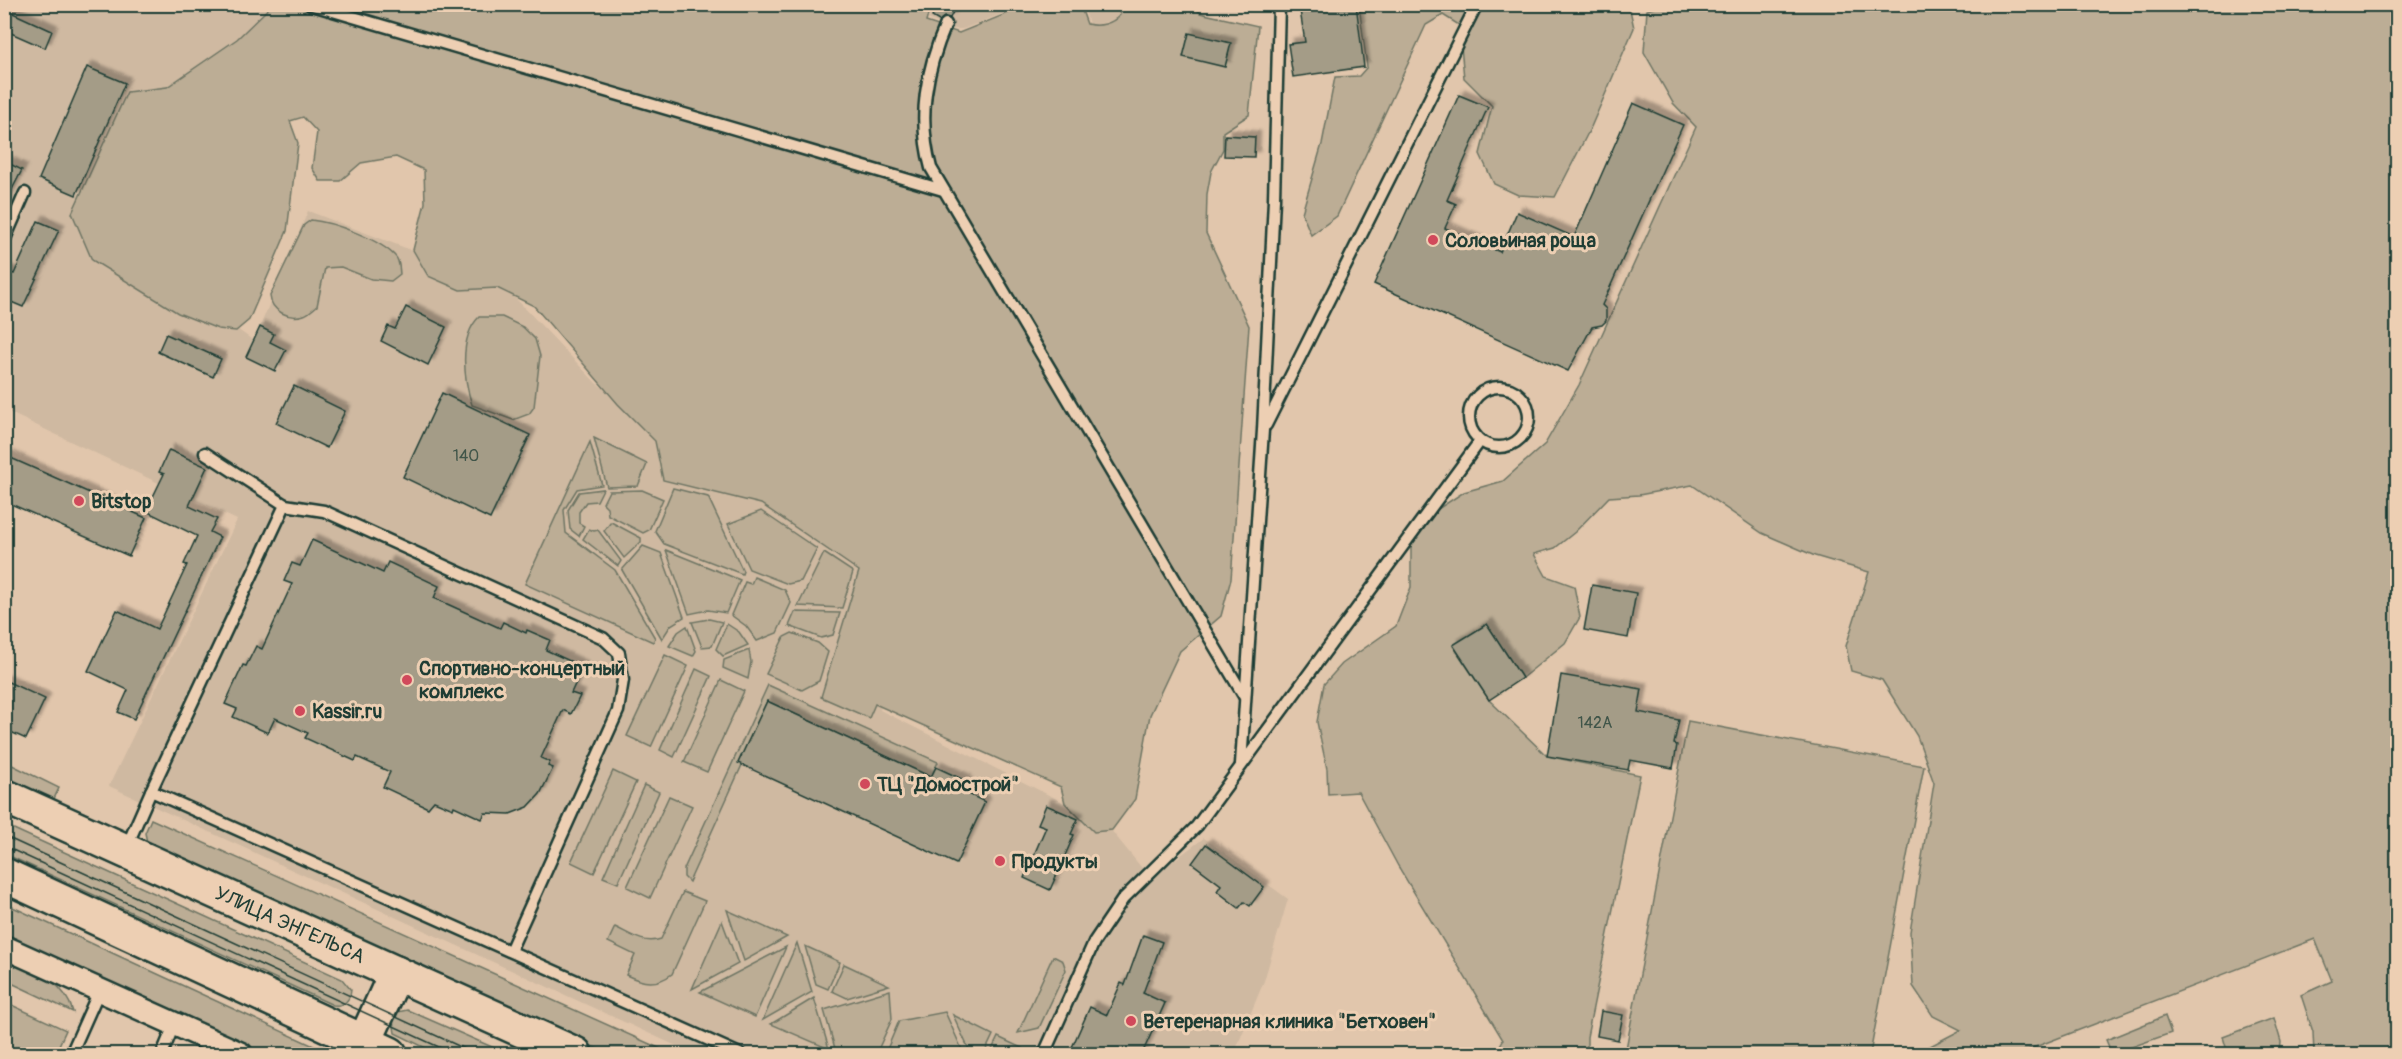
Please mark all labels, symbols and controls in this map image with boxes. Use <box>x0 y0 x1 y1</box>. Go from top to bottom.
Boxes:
place label: Соловьиная роща <box>1445 228 1596 253</box>
marker: Соловьиная роща <box>1426 233 1440 247</box>
house number: 140 <box>453 446 479 466</box>
place label: Bitstop <box>91 489 152 514</box>
marker: Bitstop <box>72 494 86 508</box>
place label: Спортивно-концертный комплекс <box>419 656 625 704</box>
marker: Спортивно-концертный комплекс <box>400 673 414 687</box>
place label: Kassir.ru <box>312 699 382 724</box>
marker: Kassir.ru <box>293 704 307 718</box>
house number: 142А <box>1578 713 1612 733</box>
place label: ТЦ "Домострой" <box>876 772 1019 797</box>
marker: ТЦ "Домострой" <box>858 777 872 791</box>
place label: Продукты <box>1012 849 1098 874</box>
marker: Продукты <box>993 854 1007 868</box>
street label: УЛИЦА ЭНГЕЛЬСА <box>211 881 369 969</box>
place label: Ветеренарная клиника "Бетховен" <box>1143 1009 1436 1034</box>
marker: Ветеренарная клиника "Бетховен" <box>1124 1014 1138 1028</box>

